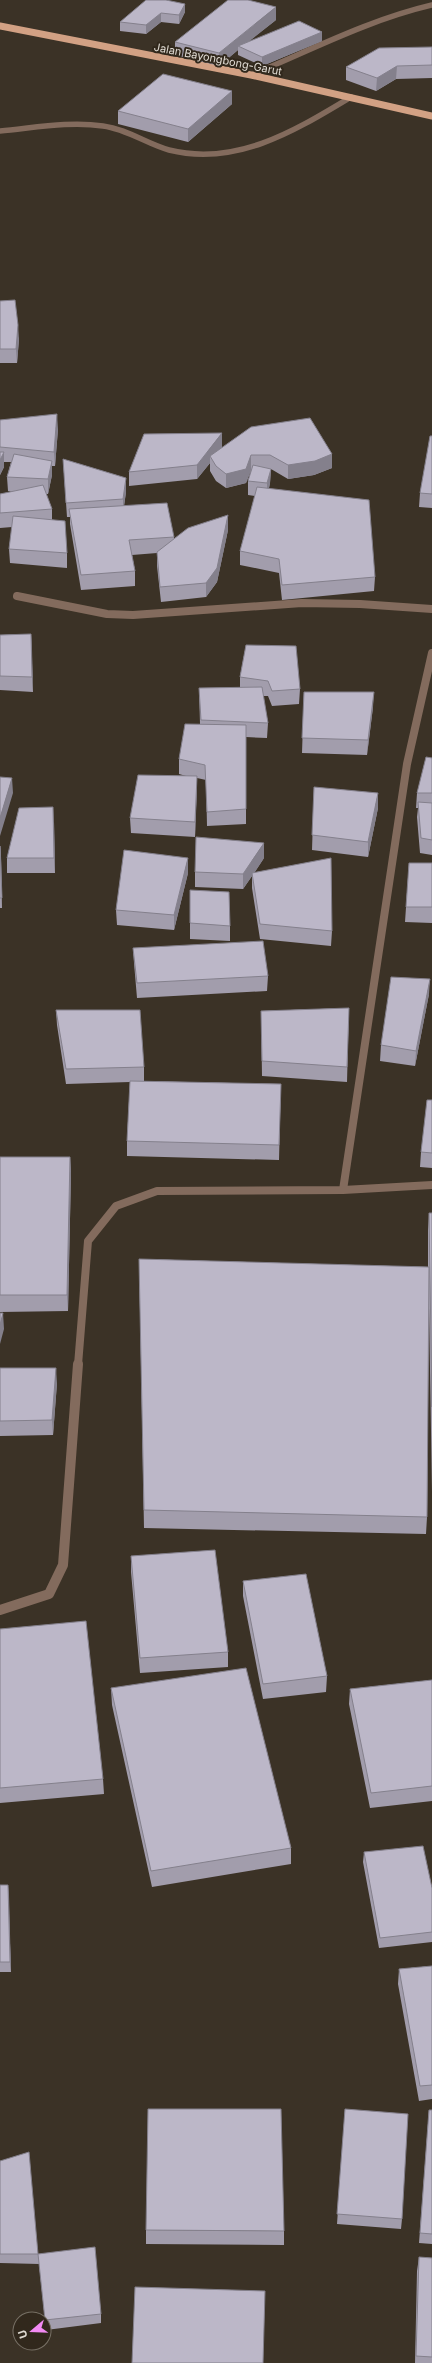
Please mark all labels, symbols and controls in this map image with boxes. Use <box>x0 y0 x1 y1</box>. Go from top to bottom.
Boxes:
street label: Jalan Bayongbong-Garut <box>153 40 284 78</box>
north arrow <box>12 2311 52 2351</box>
text: U <box>15 2328 30 2340</box>

